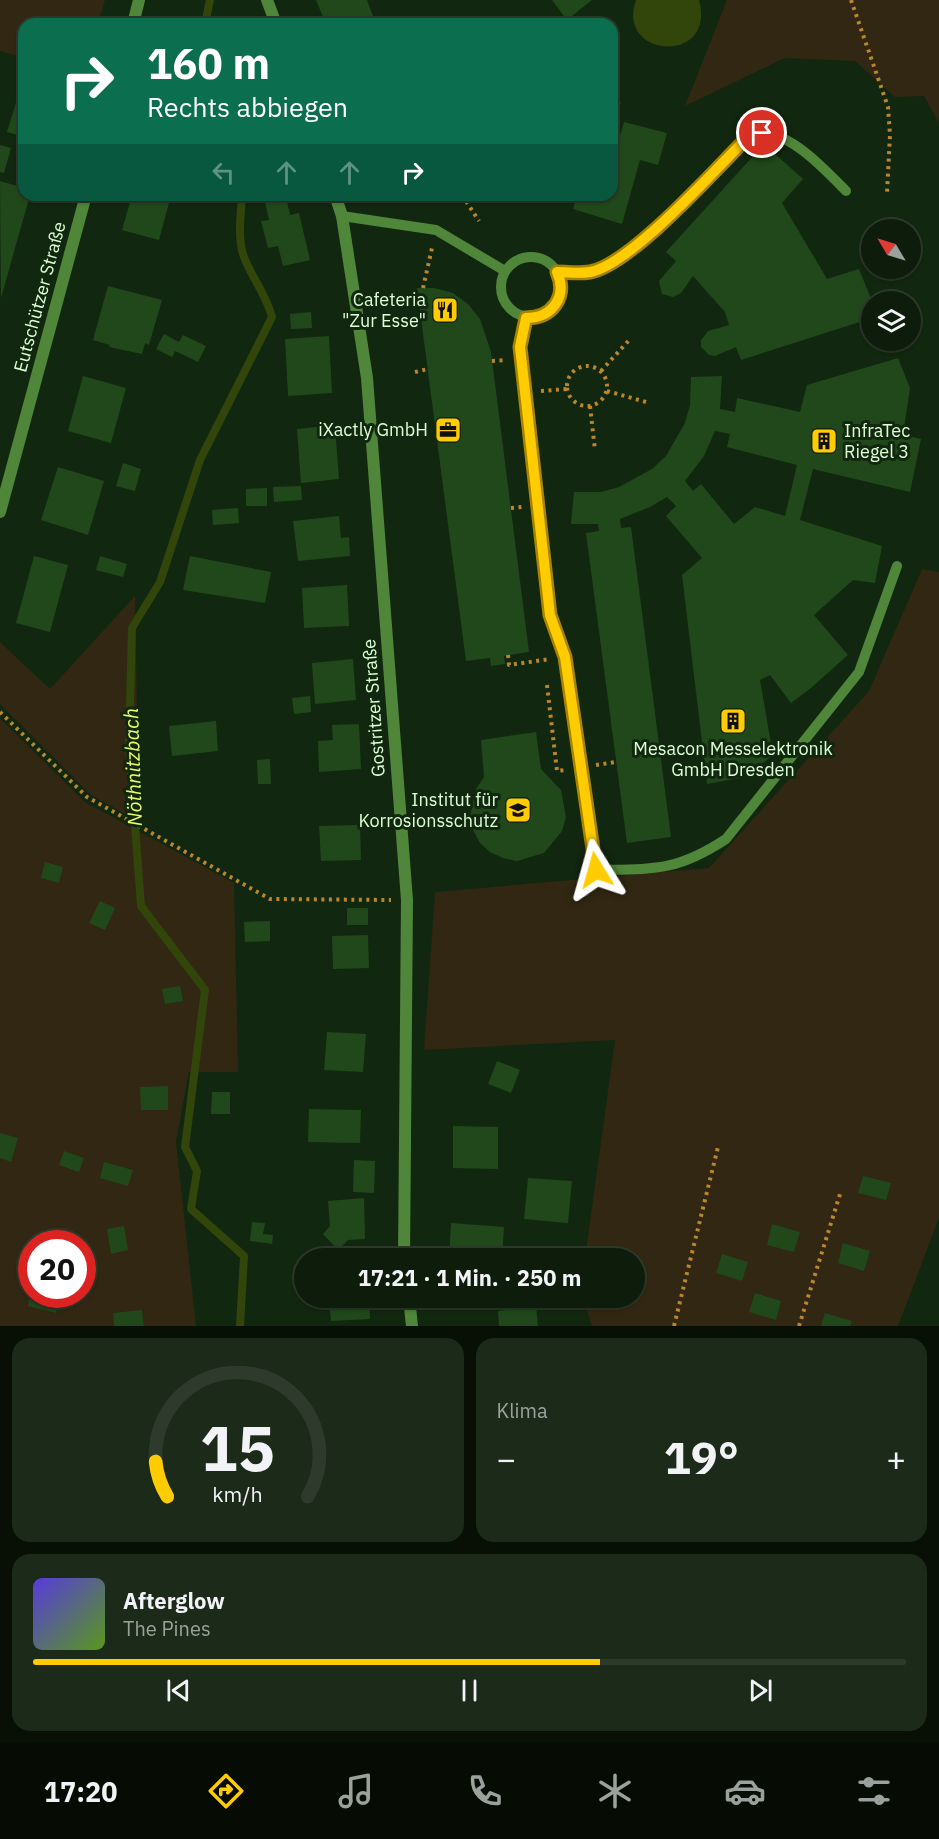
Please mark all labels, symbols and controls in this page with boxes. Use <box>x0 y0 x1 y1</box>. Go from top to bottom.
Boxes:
text: 160 m <box>147 36 270 91</box>
icon: right <box>48 42 126 120</box>
text: Rechts abbiegen <box>147 89 348 124</box>
pin <box>736 107 787 158</box>
icon: arrive <box>745 116 778 149</box>
icon: left <box>207 156 240 189</box>
icon: ahead <box>270 156 303 189</box>
icon: ahead <box>333 156 366 189</box>
icon: right <box>396 156 429 189</box>
street label: Eutschützer Straße <box>8 219 71 375</box>
north arrow <box>861 219 921 279</box>
map controls <box>861 219 921 351</box>
place label: Cafeteria "Zur Esse" <box>342 288 426 332</box>
button: layers <box>861 291 921 351</box>
restaurant icon: Cafeteria "Zur Esse" <box>430 295 460 325</box>
office icon: iXactly GmbH <box>433 415 463 445</box>
place label: iXactly GmbH <box>318 418 428 441</box>
place label: InfraTec Riegel 3 <box>844 419 910 463</box>
building icon: InfraTec Riegel 3 <box>809 426 839 456</box>
street label: Gostritzer Straße <box>357 638 390 778</box>
building icon: Mesacon Messelektronik GmbH Dresden <box>718 706 748 736</box>
water label: Nöthnitzbach <box>117 707 148 827</box>
place label: Mesacon Messelektronik GmbH Dresden <box>633 737 833 781</box>
place label: Institut für Korrosionsschutz <box>359 788 498 832</box>
school or university icon: Institut für Korrosionsschutz <box>503 795 533 825</box>
position arrow <box>564 838 628 902</box>
speed limit sign: 20 <box>18 1230 96 1308</box>
text: 17:21 · 1 Min. · 250 m <box>358 1263 581 1292</box>
text: Klima <box>497 1397 548 1424</box>
text: 15 <box>200 1407 275 1488</box>
text: 19° <box>664 1428 739 1486</box>
text: − <box>497 1437 516 1480</box>
text: + <box>886 1437 906 1480</box>
text: km/h <box>213 1480 263 1508</box>
text: Afterglow <box>123 1586 225 1615</box>
text: The Pines <box>123 1615 211 1642</box>
icon: previous <box>162 1674 195 1707</box>
icon: pause <box>453 1674 486 1707</box>
icon: next <box>744 1674 777 1707</box>
icon: directions <box>205 1770 247 1812</box>
icon: music <box>335 1770 377 1812</box>
icon: phone <box>464 1770 506 1812</box>
icon: climate <box>594 1770 636 1812</box>
icon: car <box>724 1770 766 1812</box>
icon: filters <box>853 1770 895 1812</box>
text: 17:20 <box>44 1774 118 1809</box>

